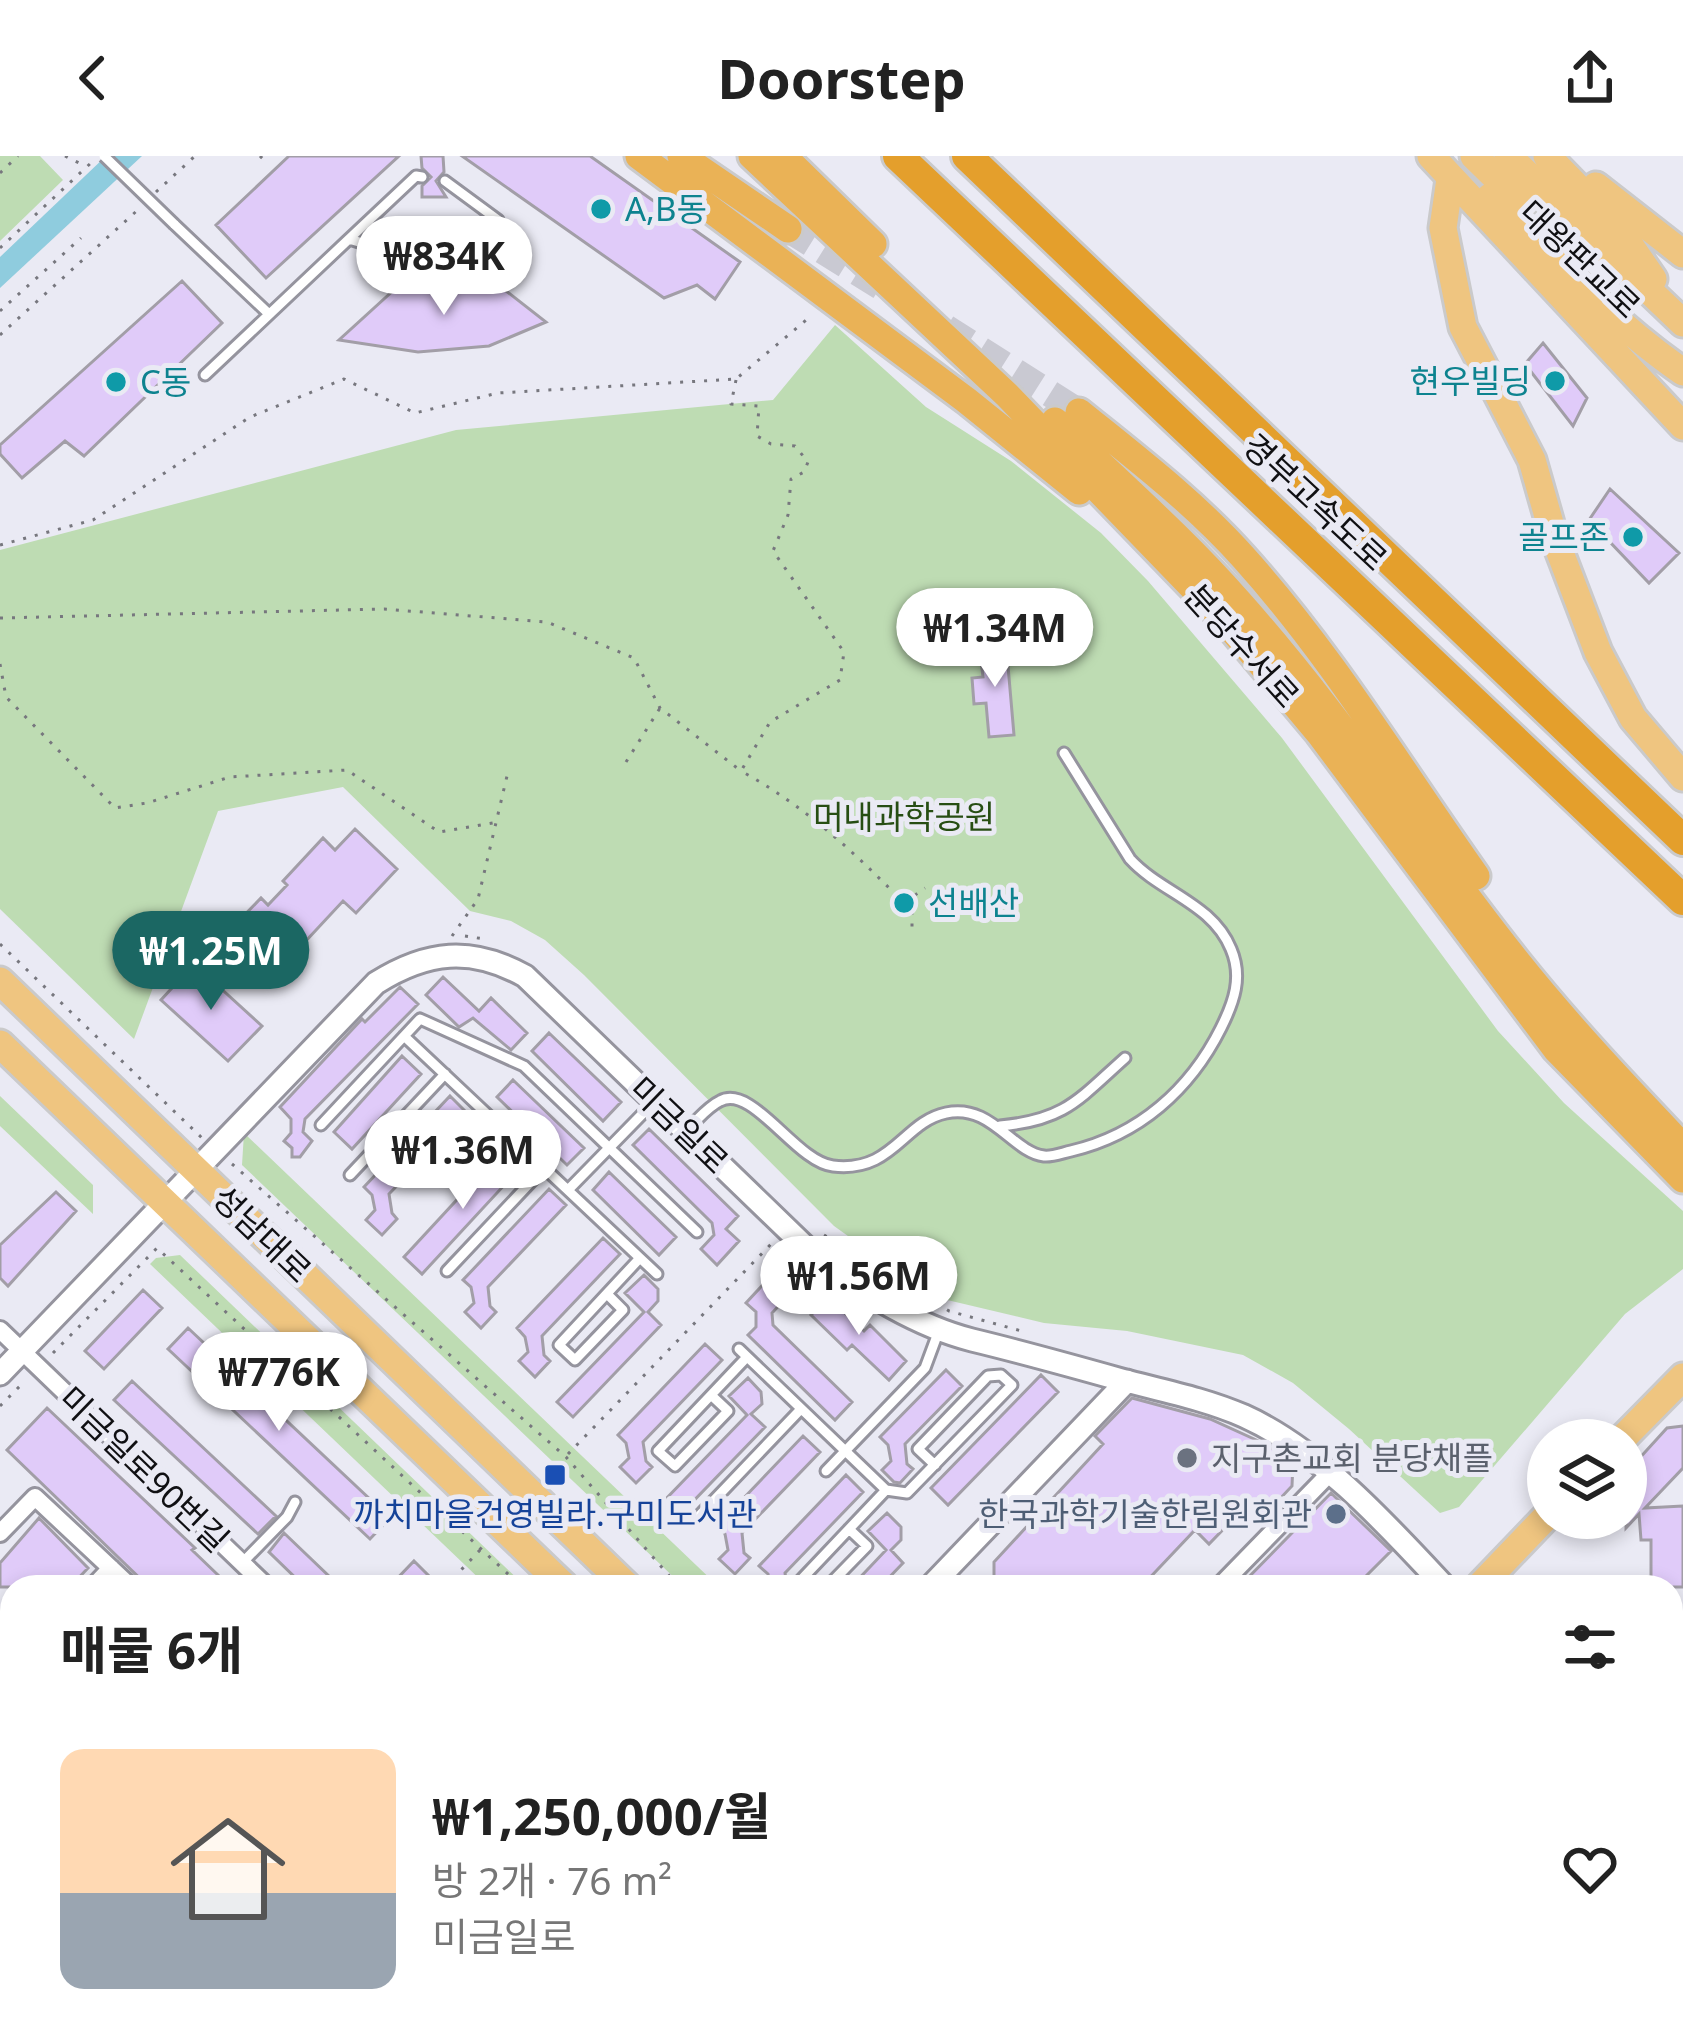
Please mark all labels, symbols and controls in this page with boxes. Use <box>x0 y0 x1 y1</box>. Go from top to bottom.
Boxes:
text: Doorstep <box>717 41 966 115</box>
icon: back <box>60 45 126 111</box>
icon: share <box>1557 45 1623 111</box>
place label: A,B동 <box>625 186 707 231</box>
street label: 대왕판교로 <box>1510 190 1651 328</box>
marker: A,B동 <box>588 196 614 222</box>
pin: ₩834K <box>360 216 528 318</box>
text: ₩834K <box>383 228 505 281</box>
place label: 현우빌딩 <box>1410 358 1531 403</box>
place label: C동 <box>140 359 191 404</box>
marker: 현우빌딩 <box>1542 368 1568 394</box>
marker: C동 <box>103 369 129 395</box>
street label: 경부고속도로 <box>1233 423 1397 580</box>
place label: 골프존 <box>1518 514 1609 559</box>
marker: 골프존 <box>1620 524 1646 550</box>
street label: 분당수서로 <box>1175 574 1310 717</box>
pin: ₩1.34M <box>897 588 1093 690</box>
text: ₩1.34M <box>923 600 1067 653</box>
park label: 머내과학공원 <box>813 794 995 839</box>
place label: 선배산 <box>928 880 1019 925</box>
marker: 선배산 <box>891 890 917 916</box>
pin: ₩1.25M <box>113 911 309 1013</box>
text: ₩1.25M <box>139 923 283 976</box>
street label: 미금일로 <box>620 1066 739 1183</box>
pin: ₩1.36M <box>365 1110 561 1212</box>
text: ₩1.36M <box>391 1122 535 1175</box>
street label: 성남대로 <box>203 1175 322 1292</box>
pin: ₩1.56M <box>761 1236 957 1338</box>
text: ₩1.56M <box>787 1248 931 1301</box>
pin: ₩776K <box>195 1332 363 1434</box>
text: ₩776K <box>218 1344 340 1397</box>
street label: 미금일로90번길 <box>50 1376 239 1561</box>
map controls <box>1527 1419 1647 1539</box>
button: layers <box>1527 1419 1647 1539</box>
place label: 지구촌교회 분당채플 <box>1211 1435 1493 1480</box>
marker: 지구촌교회 분당채플 <box>1174 1445 1200 1471</box>
marker: 까치마을건영빌라.구미도서관 <box>542 1462 568 1488</box>
place label: 까치마을건영빌라.구미도서관 <box>353 1491 757 1536</box>
place label: 한국과학기술한림원회관 <box>978 1491 1312 1536</box>
marker: 한국과학기술한림원회관 <box>1323 1501 1349 1527</box>
text: 매물 6개 <box>60 1614 243 1684</box>
icon: filters <box>1557 1614 1623 1680</box>
text: ₩1,250,000/월 <box>432 1780 771 1850</box>
icon: home <box>156 1797 300 1941</box>
icon: heart <box>1557 1836 1623 1902</box>
text: 방 2개 · 76 m² <box>432 1853 672 1906</box>
text: 미금일로 <box>432 1909 576 1962</box>

